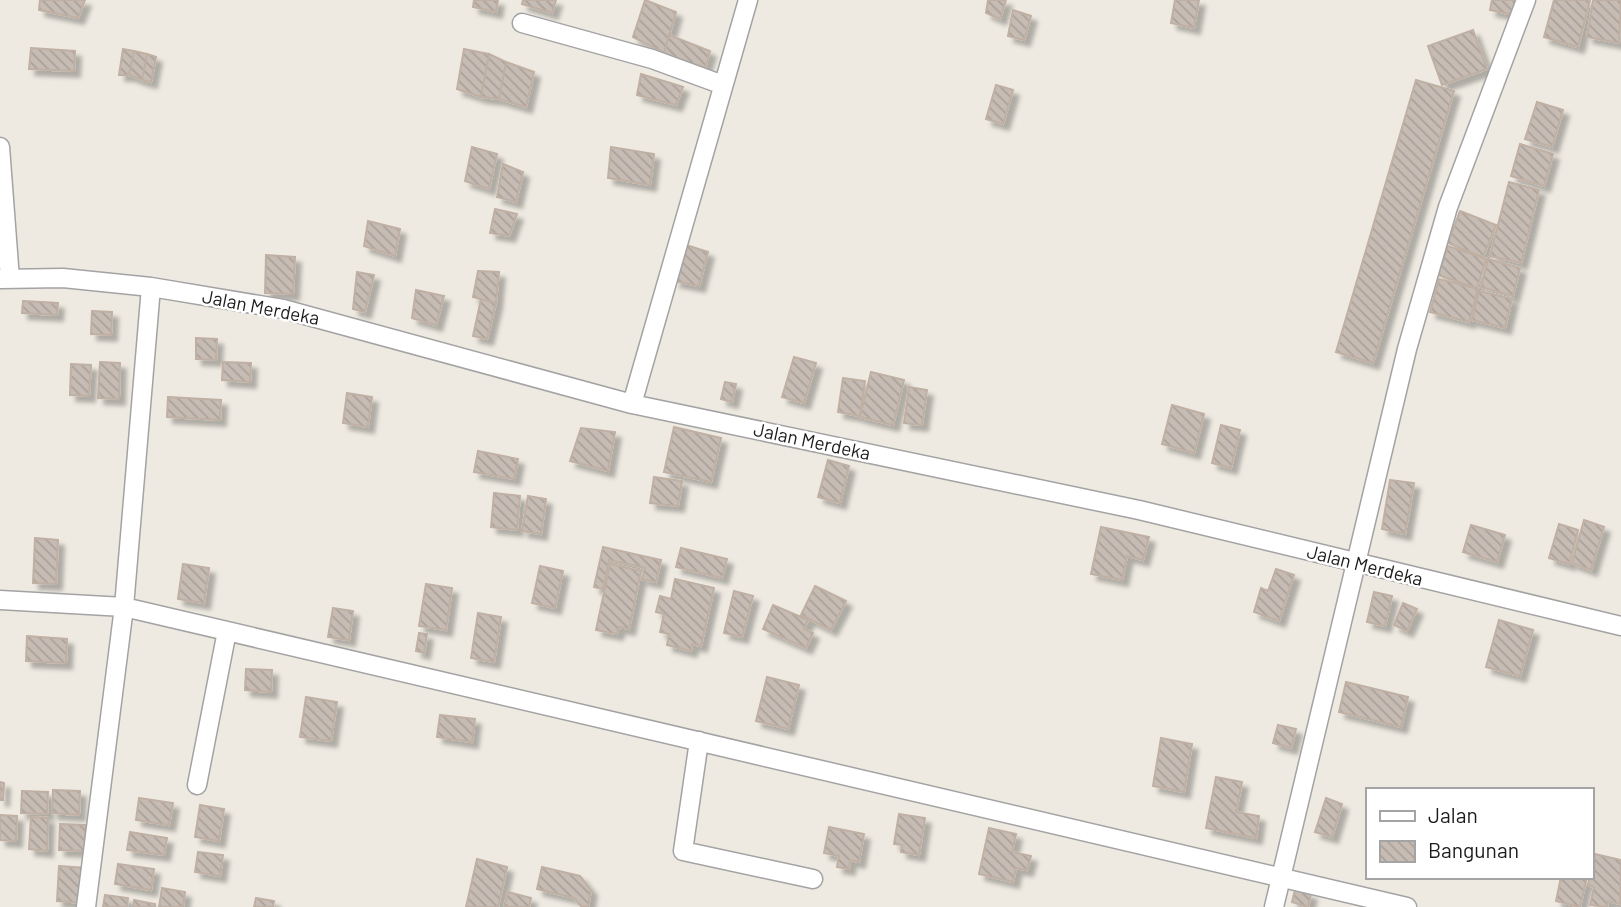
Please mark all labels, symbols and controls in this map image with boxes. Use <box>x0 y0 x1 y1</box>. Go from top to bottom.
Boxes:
street label: Jalan Merdeka <box>201 284 322 329</box>
street label: Jalan Merdeka <box>752 417 873 464</box>
street label: Jalan Merdeka <box>1305 539 1426 590</box>
legend <box>1366 788 1593 879</box>
text: Jalan <box>1428 802 1478 827</box>
text: Bangunan <box>1428 837 1519 862</box>

